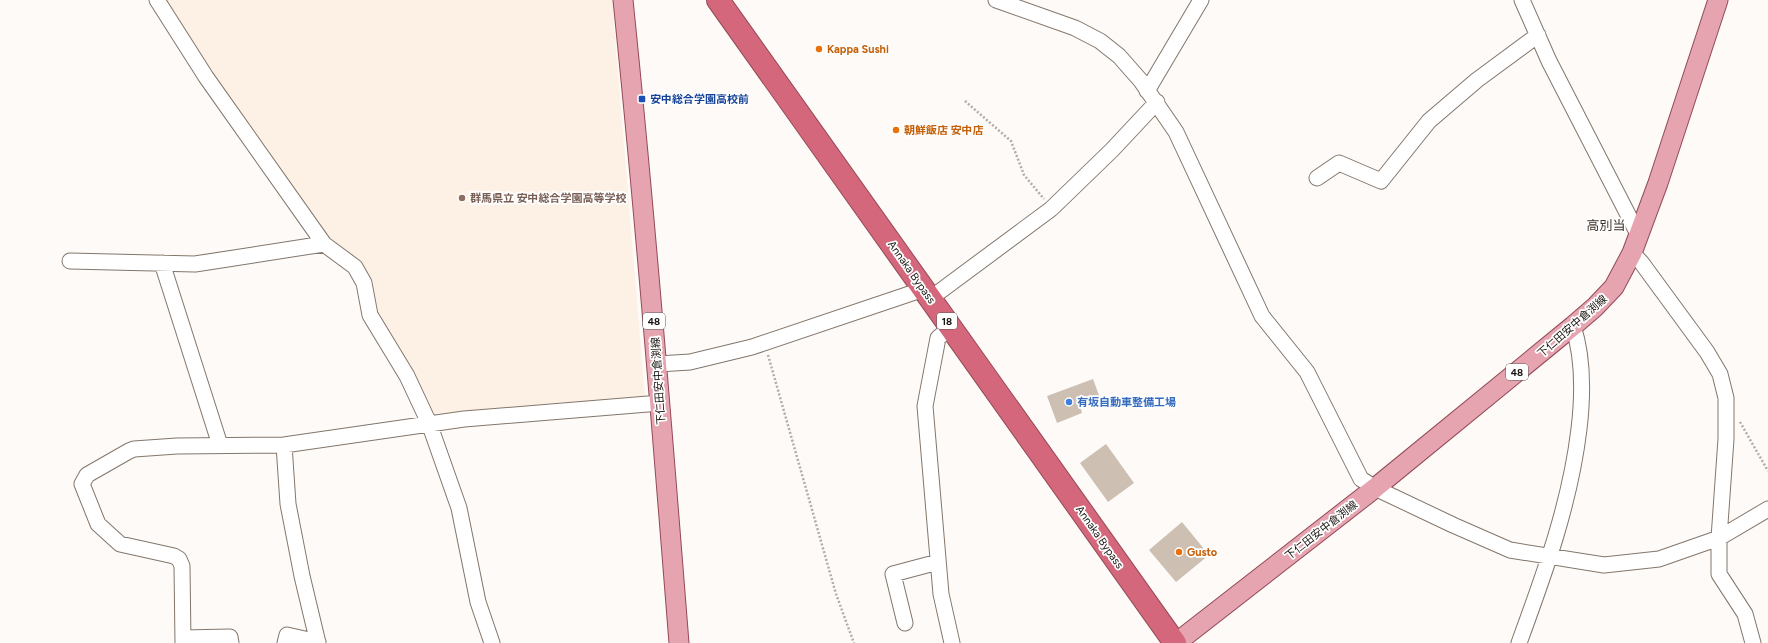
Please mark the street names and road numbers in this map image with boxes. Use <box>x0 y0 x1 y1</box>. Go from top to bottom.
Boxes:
street label: Annaka Bypass <box>885 238 938 306</box>
street label: 下仁田安中倉渕線 <box>1535 293 1610 360</box>
road number: 48 <box>643 313 665 329</box>
road number: 18 <box>937 313 957 329</box>
street label: 下仁田安中倉渕線 <box>649 337 668 425</box>
road number: 48 <box>1506 364 1528 380</box>
street label: 下仁田安中倉渕線 <box>1283 498 1360 563</box>
street label: Annaka Bypass <box>1073 503 1126 571</box>

